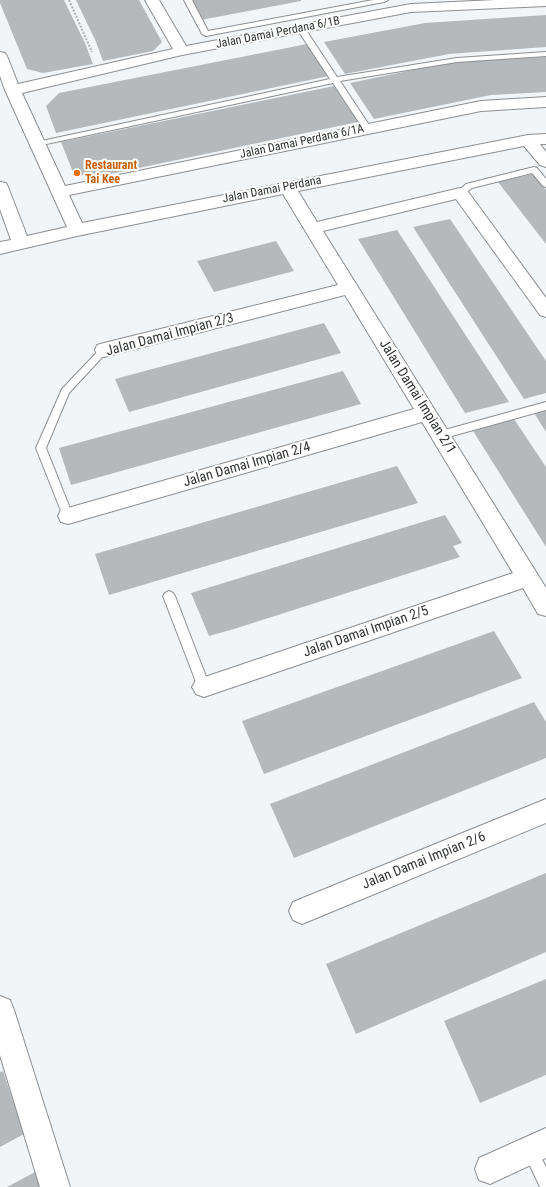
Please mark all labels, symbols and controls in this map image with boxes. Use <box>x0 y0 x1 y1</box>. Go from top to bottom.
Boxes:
street label: Jalan Damai Perdana 6/1B <box>215 14 341 52</box>
street label: Jalan Damai Perdana 6/1A <box>239 122 365 162</box>
place label: Restaurant Tai Kee <box>85 159 137 187</box>
marker: Restaurant Tai Kee <box>72 168 82 178</box>
street label: Jalan Damai Perdana <box>221 173 323 207</box>
street label: Jalan Damai Impian 2/3 <box>104 310 236 360</box>
street label: Jalan Damai Impian 2/1 <box>375 337 459 457</box>
street label: Jalan Damai Impian 2/4 <box>181 439 313 491</box>
street label: Jalan Damai Impian 2/5 <box>301 603 431 661</box>
street label: Jalan Damai Impian 2/6 <box>360 829 488 893</box>

